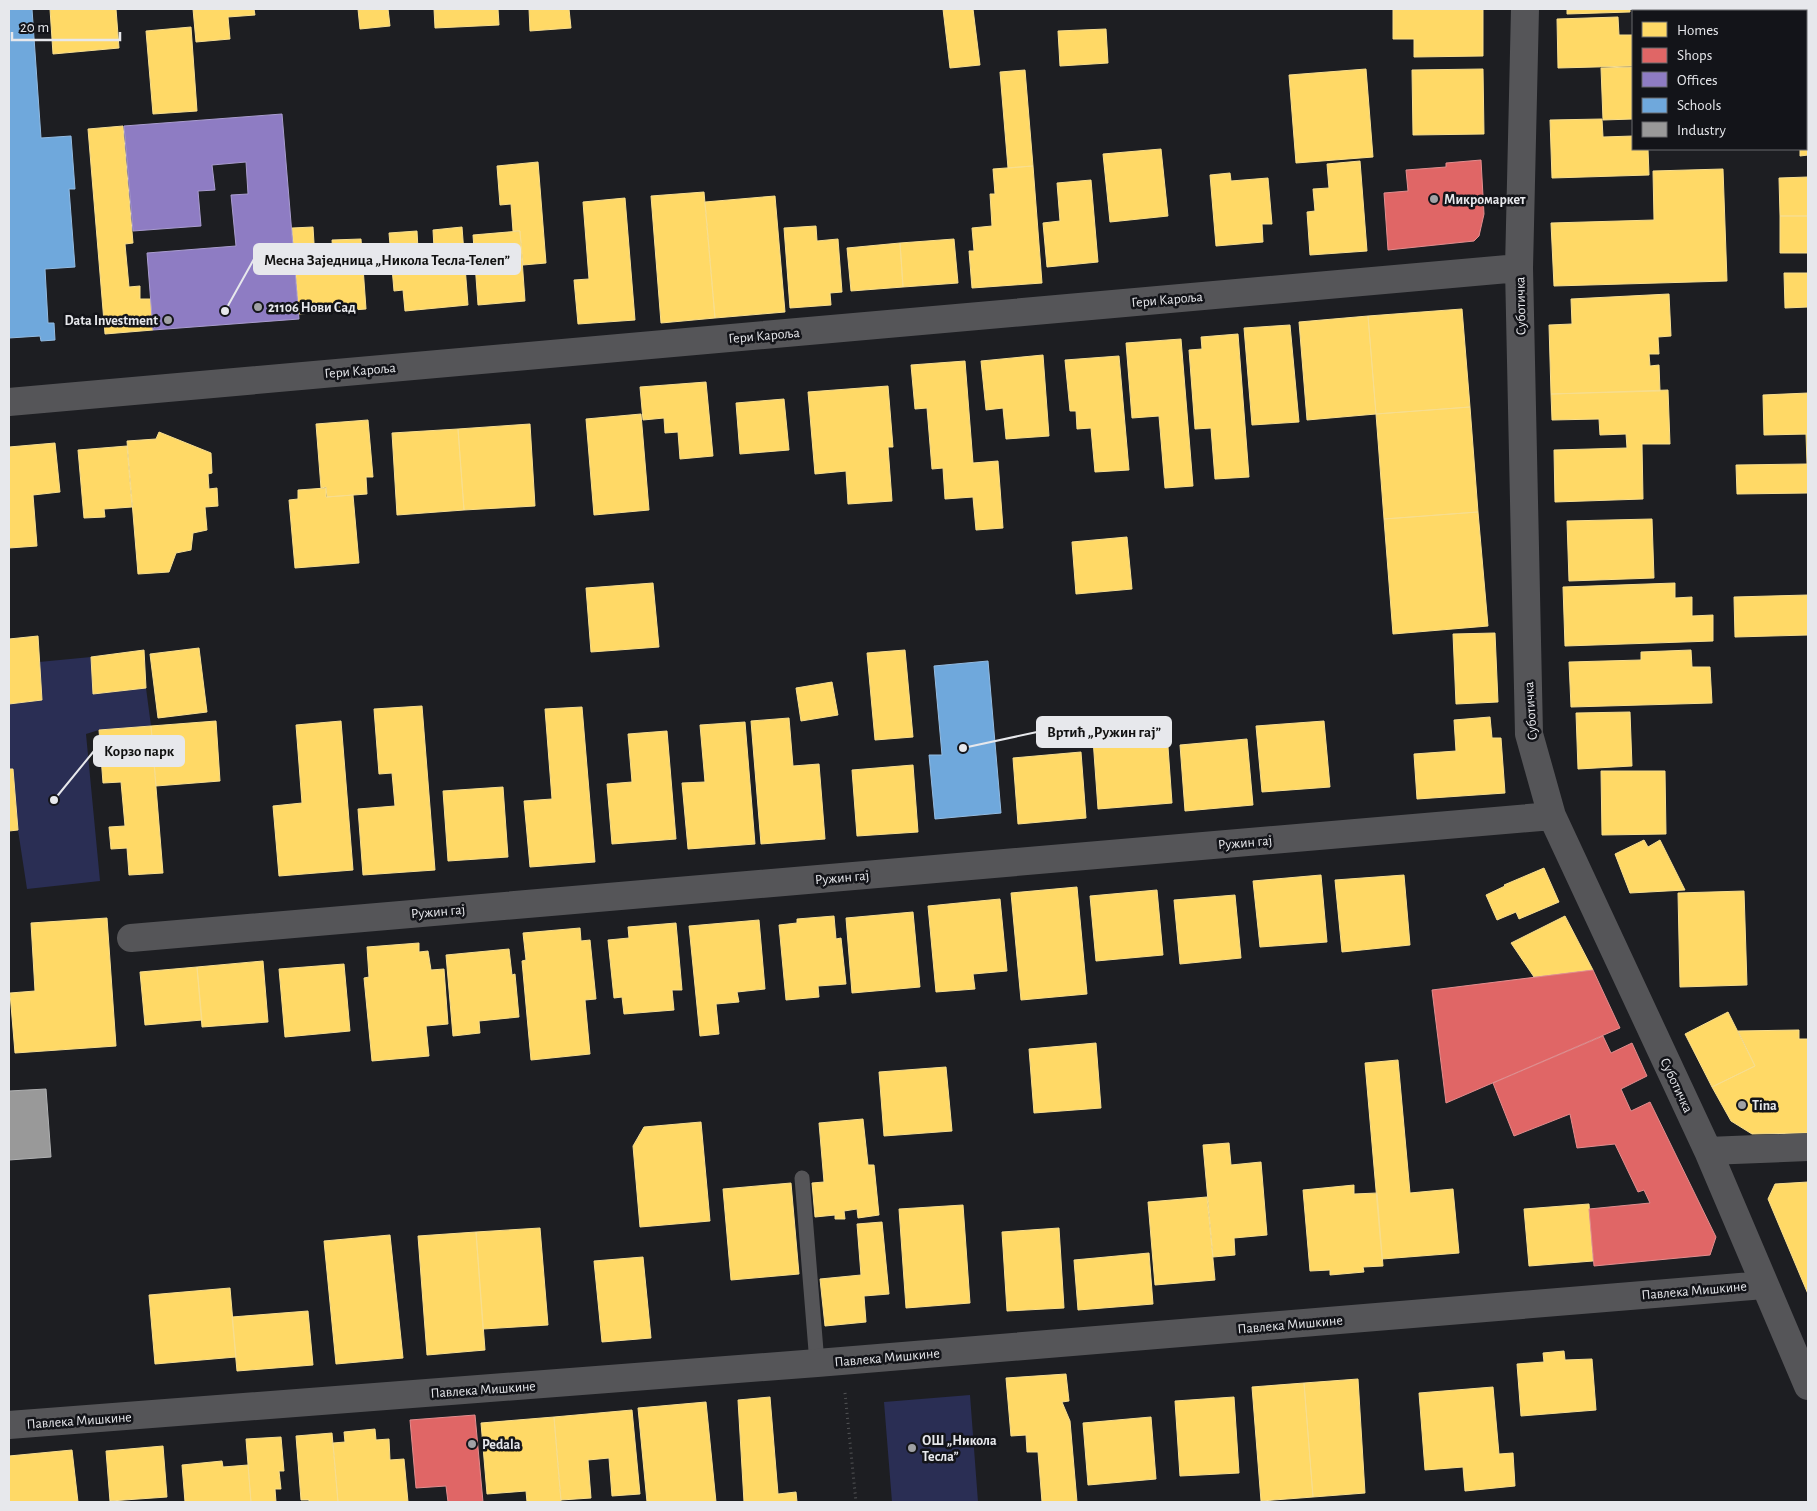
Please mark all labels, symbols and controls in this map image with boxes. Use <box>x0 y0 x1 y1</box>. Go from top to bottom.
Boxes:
scale bar <box>12 10 120 42</box>
legend <box>1632 10 1807 150</box>
text: 20 m <box>20 20 49 35</box>
text: Homes <box>1677 23 1719 38</box>
text: Shops <box>1677 48 1712 63</box>
text: Offices <box>1677 73 1718 88</box>
text: Schools <box>1677 98 1721 113</box>
text: Industry <box>1677 123 1726 138</box>
marker: Микромаркет <box>1428 193 1440 205</box>
place label: Микромаркет <box>1444 193 1526 207</box>
callout: Месна Заједница „Никола Тесла-Телеп” <box>254 244 520 274</box>
text: Месна Заједница „Никола Тесла-Телеп” <box>264 253 511 268</box>
street label: Суботичка <box>1513 276 1529 335</box>
street label: Гери Кароља <box>1131 290 1204 310</box>
marker: 21106 Нови Сад <box>252 301 264 313</box>
place label: 21106 Нови Сад <box>268 301 356 315</box>
place label: Data Investment <box>65 314 158 328</box>
marker: Data Investment <box>162 314 174 326</box>
street label: Гери Кароља <box>728 326 801 346</box>
street label: Гери Кароља <box>324 361 397 381</box>
street label: Суботичка <box>1522 681 1540 741</box>
callout: Вртић „Ружин гај” <box>1037 717 1171 747</box>
text: Вртић „Ружин гај” <box>1047 725 1162 740</box>
callout: Корзо парк <box>94 736 184 766</box>
text: Корзо парк <box>104 744 175 759</box>
street label: Ружин гај <box>1217 834 1273 852</box>
street label: Ружин гај <box>814 869 870 887</box>
street label: Ружин гај <box>410 903 466 921</box>
street label: Суботичка <box>1657 1056 1695 1116</box>
marker: Tina <box>1736 1099 1748 1111</box>
place label: Tina <box>1752 1099 1777 1113</box>
street label: Павлека Мишкине <box>1641 1279 1747 1303</box>
street label: Павлека Мишкине <box>1237 1313 1343 1337</box>
street label: Павлека Мишкине <box>834 1346 940 1370</box>
street label: Павлека Мишкине <box>430 1379 536 1401</box>
street label: Павлека Мишкине <box>26 1410 132 1432</box>
place label: ОШ „Никола Тесла” <box>922 1434 997 1464</box>
marker: Pedala <box>466 1438 478 1450</box>
place label: Pedala <box>482 1438 521 1452</box>
marker: ОШ „Никола Тесла” <box>906 1442 918 1454</box>

